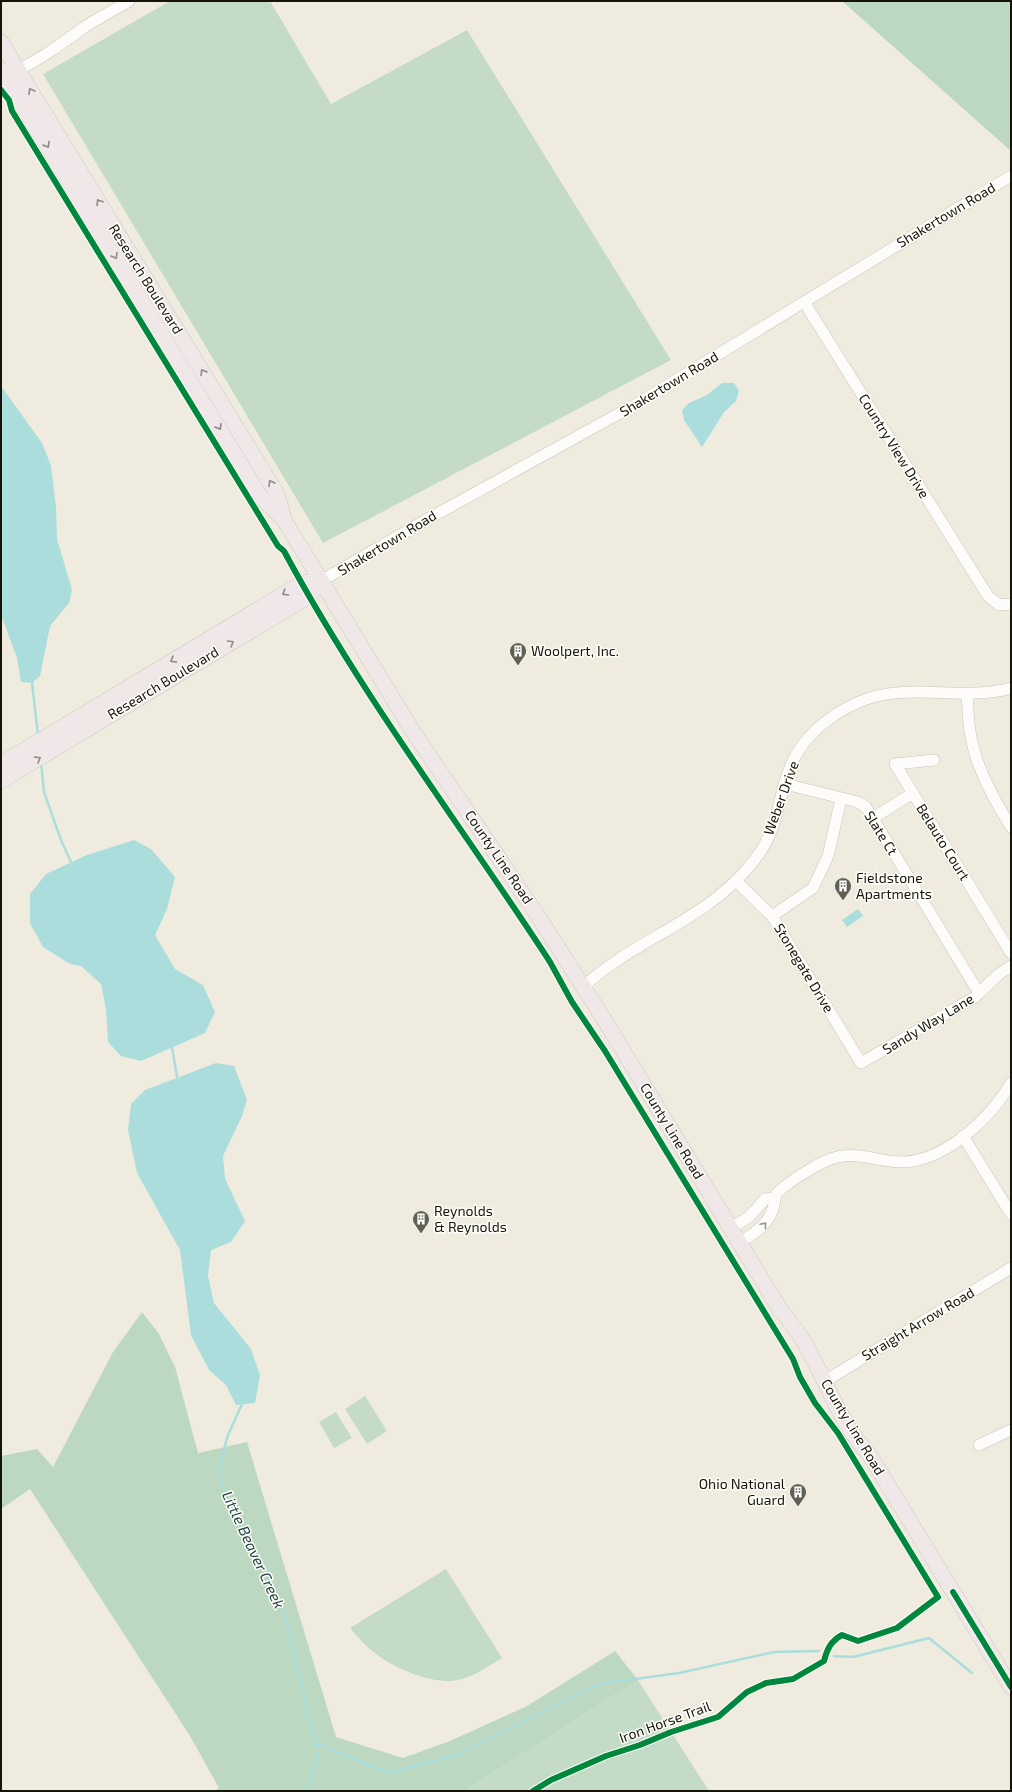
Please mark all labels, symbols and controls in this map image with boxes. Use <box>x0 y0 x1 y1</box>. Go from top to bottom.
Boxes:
one-way arrow <box>28 88 36 95</box>
one-way arrow <box>43 141 50 148</box>
street label: Shakertown Road <box>893 178 998 251</box>
one-way arrow <box>96 199 103 206</box>
street label: Research Boulevard <box>106 220 187 337</box>
one-way arrow <box>110 252 118 259</box>
street label: Shakertown Road <box>616 347 721 420</box>
one-way arrow <box>201 369 208 376</box>
street label: Country View Drive <box>855 390 933 501</box>
one-way arrow <box>214 423 222 430</box>
one-way arrow <box>268 480 275 487</box>
street label: Shakertown Road <box>334 506 439 579</box>
one-way arrow <box>282 588 289 596</box>
one-way arrow <box>227 640 234 647</box>
building icon: Woolpert, Inc. <box>508 641 528 666</box>
place label: Woolpert, Inc. <box>531 642 619 659</box>
street label: Research Boulevard <box>104 643 221 722</box>
one-way arrow <box>170 656 178 663</box>
one-way arrow <box>34 756 41 764</box>
street label: Weber Drive <box>759 758 802 837</box>
street label: Belauto Court <box>913 800 974 883</box>
street label: County Line Road <box>462 807 537 907</box>
street label: Slate Ct <box>861 807 902 858</box>
place label: Fieldstone Apartments <box>856 869 932 902</box>
building icon: Fieldstone Apartments <box>833 876 853 901</box>
street label: Stonegate Drive <box>771 920 838 1016</box>
street label: Sandy Way Lane <box>879 990 976 1057</box>
street label: County Line Road <box>637 1080 708 1182</box>
place label: Reynolds & Reynolds <box>434 1202 507 1235</box>
building icon: Reynolds & Reynolds <box>411 1209 431 1234</box>
one-way arrow <box>759 1222 766 1229</box>
street label: Straight Arrow Road <box>858 1283 977 1364</box>
street label: County Line Road <box>818 1376 889 1478</box>
place label: Ohio National Guard <box>699 1475 786 1508</box>
building icon: Ohio National Guard <box>788 1482 808 1507</box>
water label: Little Beaver Creek <box>219 1488 289 1611</box>
street label: Iron Horse Trail <box>617 1697 714 1746</box>

